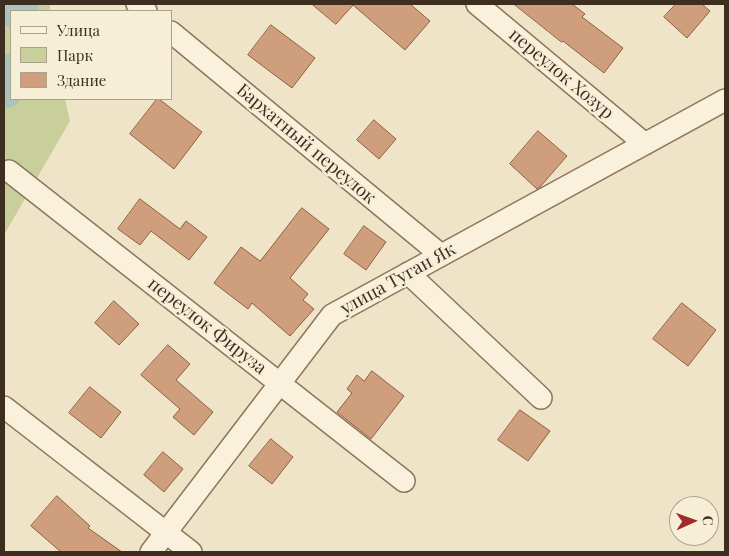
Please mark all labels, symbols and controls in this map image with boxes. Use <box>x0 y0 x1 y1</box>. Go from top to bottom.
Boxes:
legend <box>10 10 172 100</box>
text: Улица <box>57 20 100 40</box>
street label: переулок Хозур <box>504 24 618 124</box>
text: Парк <box>57 45 93 65</box>
text: Здание <box>57 70 106 90</box>
street label: Бархатный переулок <box>232 79 380 209</box>
street label: улица Туган Як <box>337 238 459 320</box>
street label: переулок Фируза <box>143 273 271 379</box>
north arrow <box>669 496 719 546</box>
text: С <box>699 515 718 526</box>

